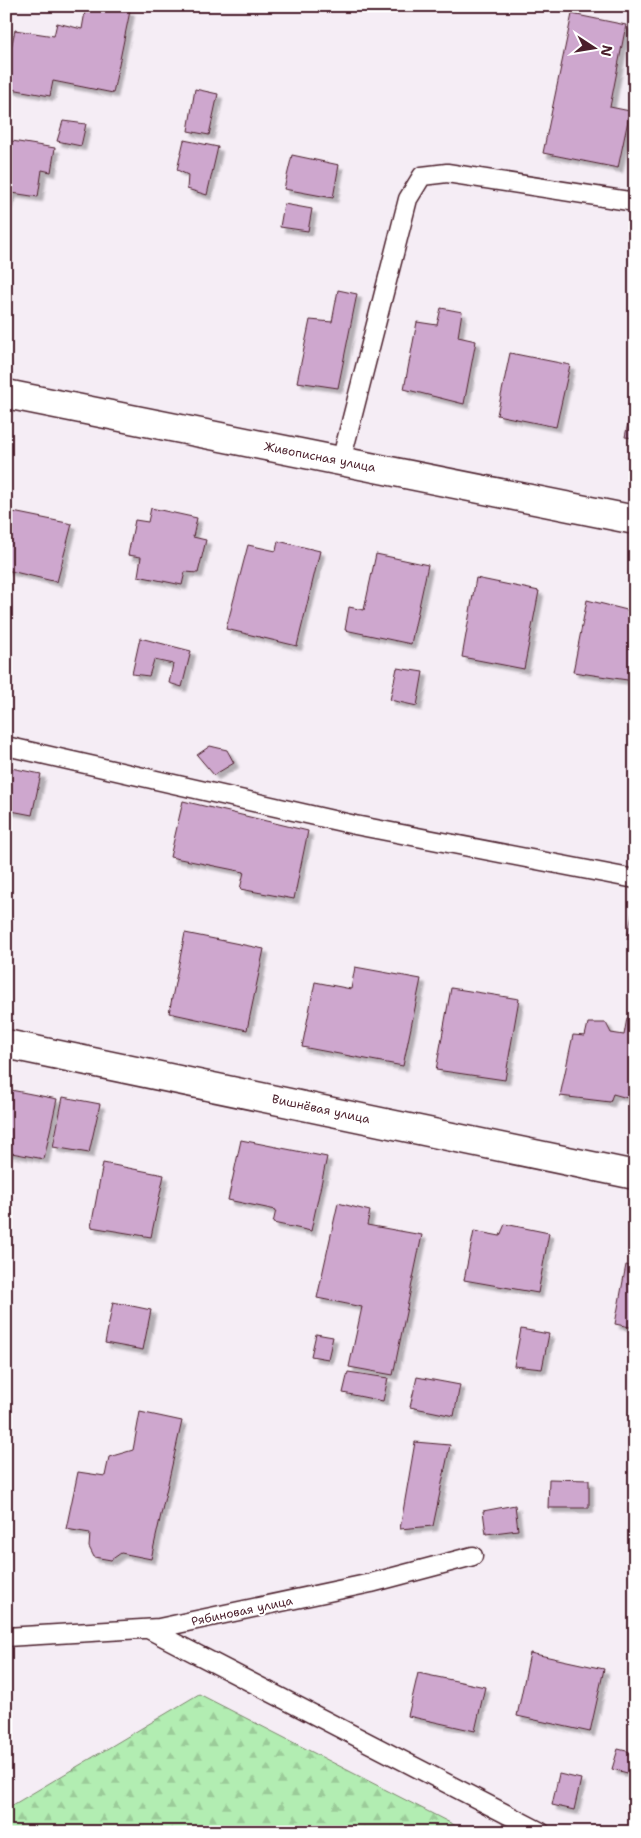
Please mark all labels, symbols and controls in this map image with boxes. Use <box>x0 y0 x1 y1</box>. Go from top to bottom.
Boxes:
north arrow <box>568 22 618 72</box>
text: N <box>597 43 617 58</box>
street label: Живописная улица <box>263 438 378 476</box>
street label: Вишнёвая улица <box>271 1091 372 1127</box>
street label: Рябиновая улица <box>190 1592 295 1630</box>

